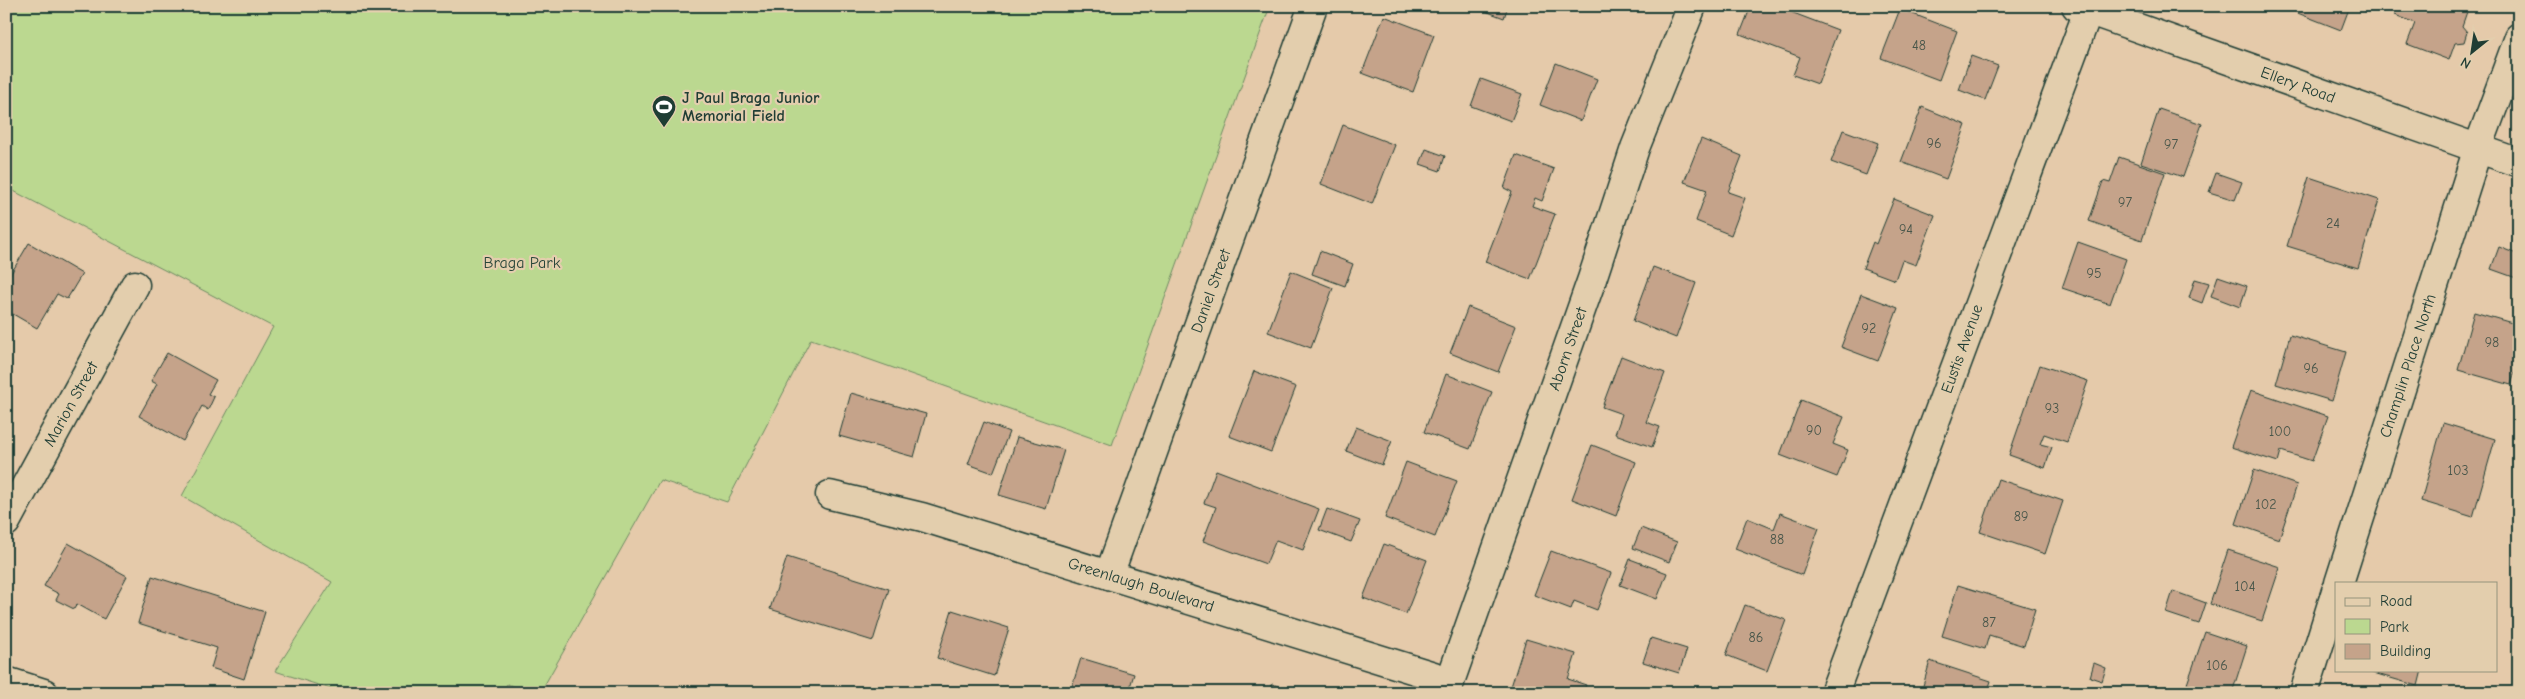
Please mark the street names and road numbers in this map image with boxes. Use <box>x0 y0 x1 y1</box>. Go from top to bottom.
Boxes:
street label: Ellery Road <box>2258 63 2338 107</box>
street label: Daniel Street <box>1188 246 1235 335</box>
street label: Champlin Place North <box>2376 292 2440 440</box>
street label: Eustis Avenue <box>1938 302 1986 396</box>
street label: Aborn Street <box>1545 305 1591 393</box>
street label: Marion Street <box>40 358 102 450</box>
street label: Greenlaugh Boulevard <box>1066 554 1216 616</box>

